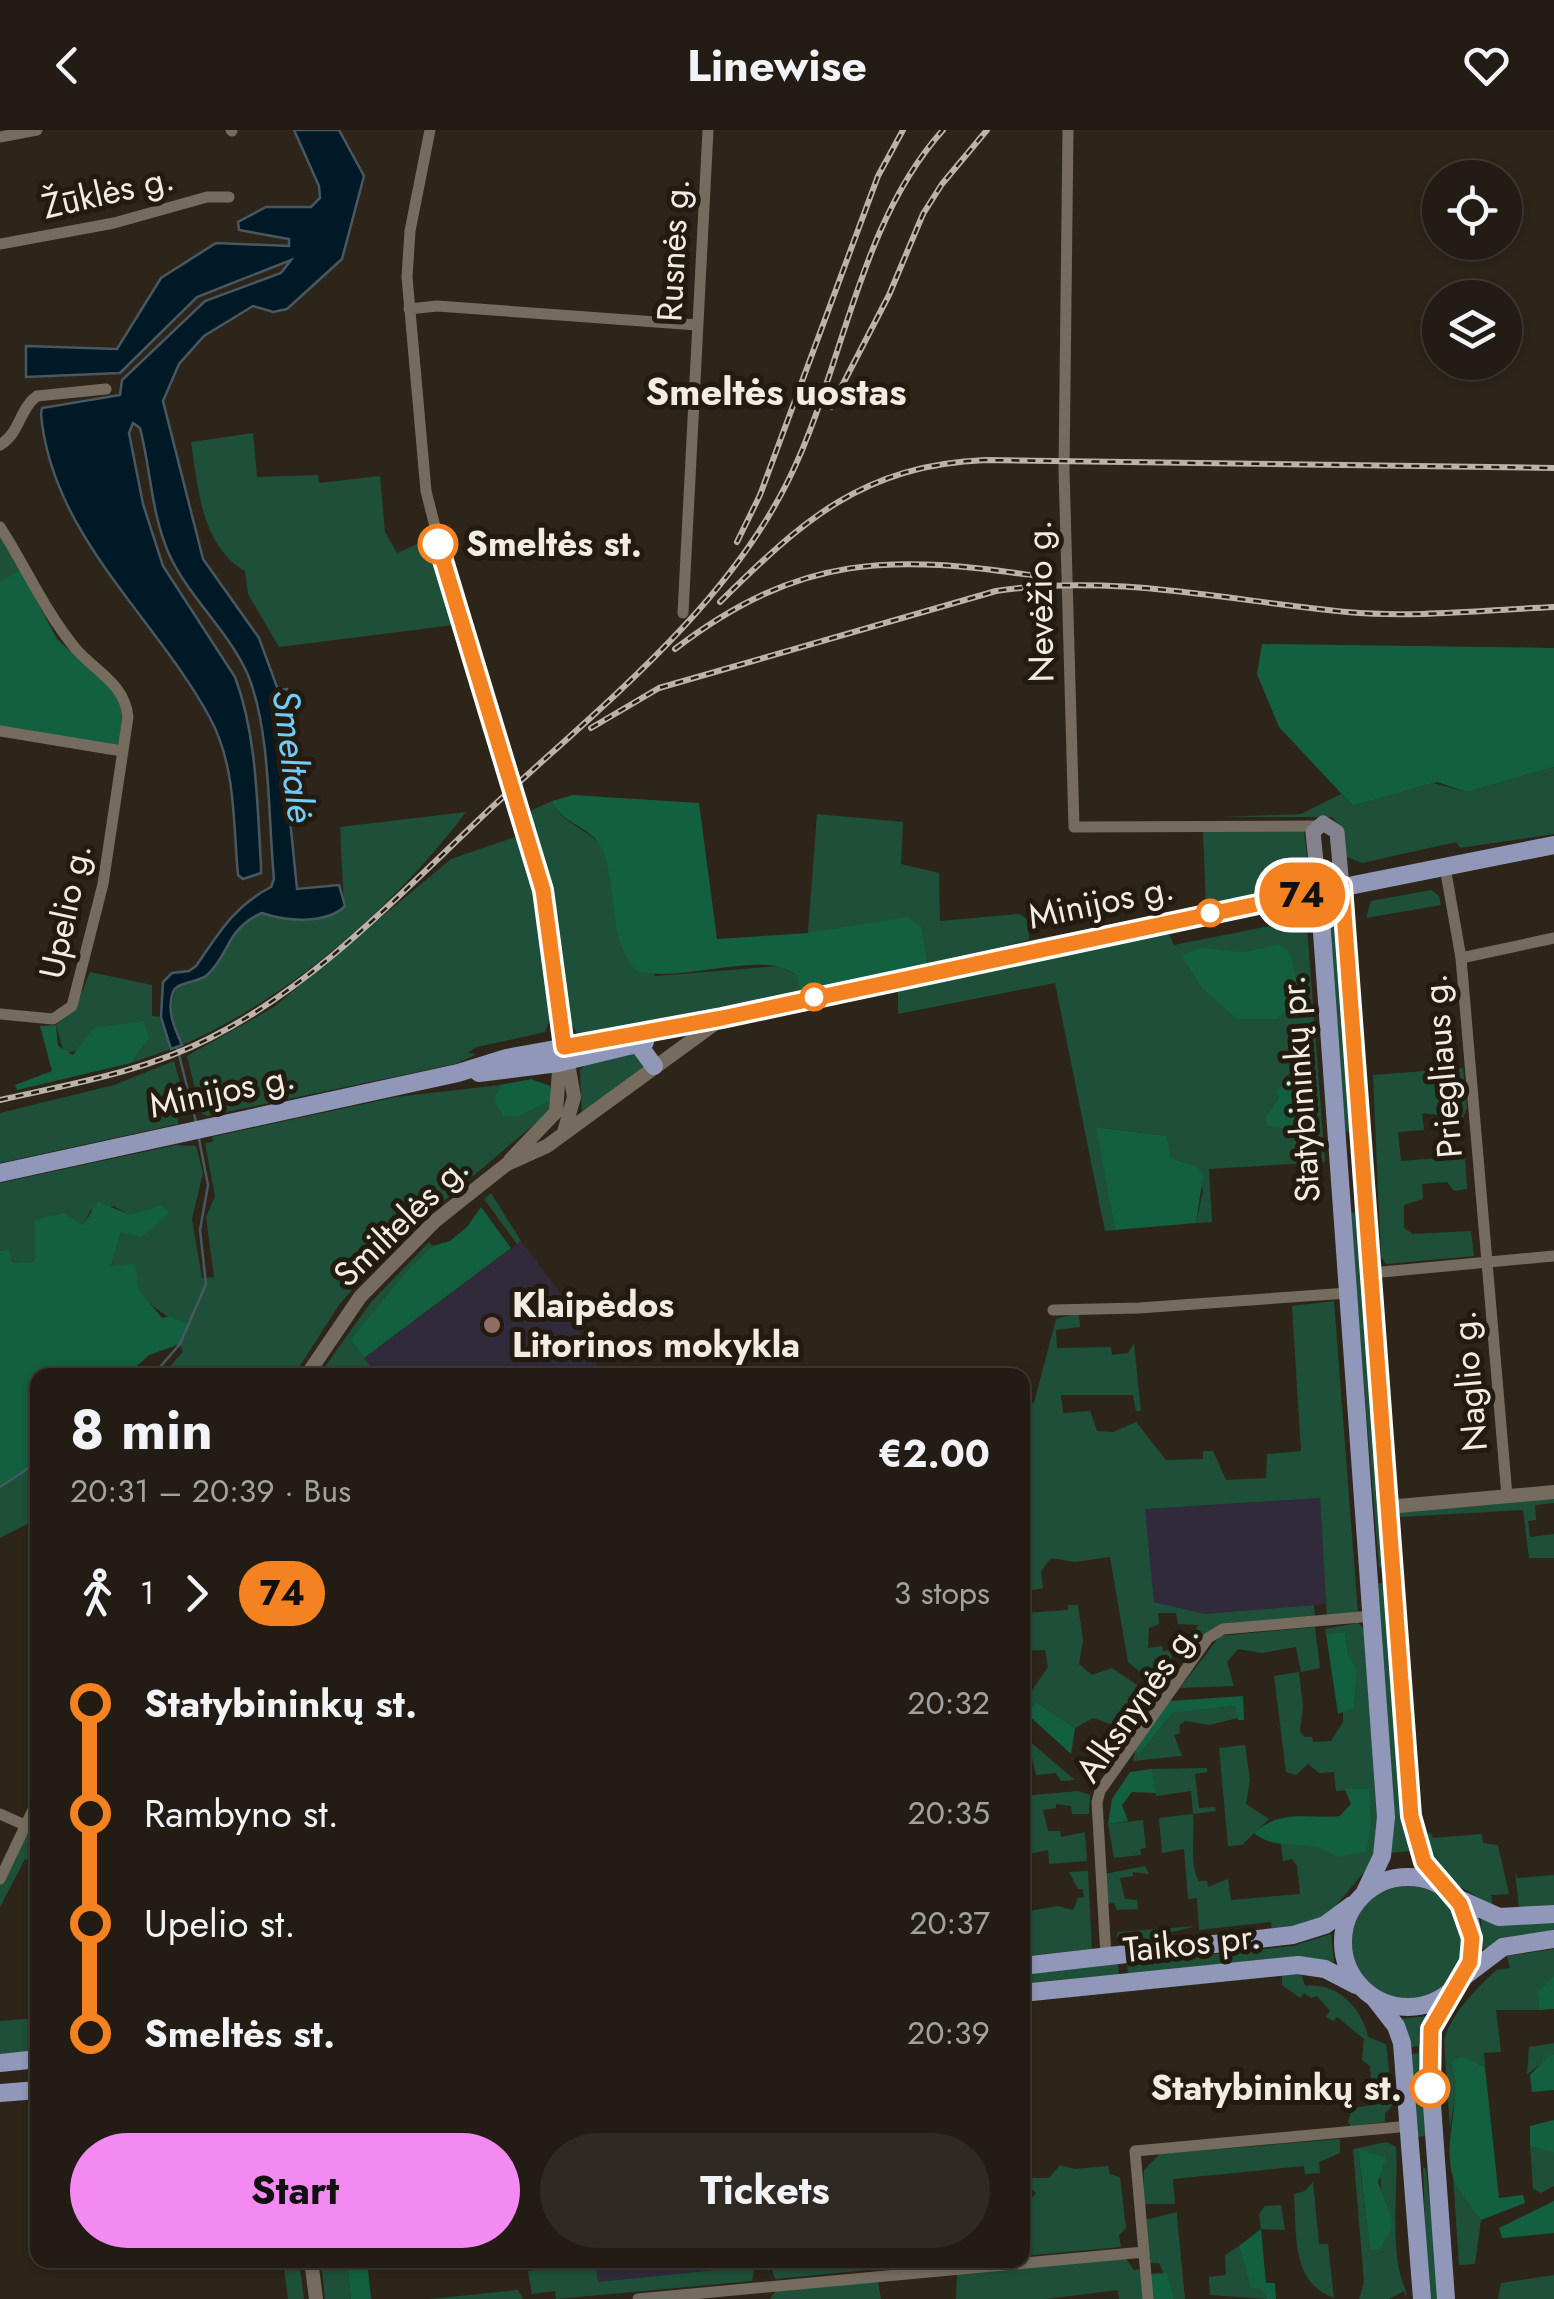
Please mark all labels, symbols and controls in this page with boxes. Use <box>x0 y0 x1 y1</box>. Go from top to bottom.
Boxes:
text: Linewise <box>687 33 867 98</box>
icon: back <box>40 38 95 93</box>
icon: heart <box>1459 38 1514 93</box>
street label: Žūklės g. <box>37 153 179 231</box>
map controls <box>1422 160 1522 380</box>
button: locate <box>1422 160 1522 260</box>
street label: Rusnės g. <box>644 177 702 323</box>
button: layers <box>1422 280 1522 380</box>
district label: Smeltės uostas <box>645 364 907 419</box>
place label: Smeltės st. <box>466 519 642 569</box>
street label: Nevėžio g. <box>1014 519 1066 683</box>
marker: Smeltės st. <box>419 525 457 563</box>
water label: Smeltalė <box>259 686 329 826</box>
street label: Upelio g. <box>26 839 104 983</box>
street label: Minijos g. <box>1023 862 1179 942</box>
line badge: 74 <box>1257 862 1347 928</box>
text: 74 <box>1279 870 1325 920</box>
unlabelled marker <box>1197 900 1223 926</box>
street label: Priegliaus g. <box>1409 972 1475 1160</box>
street label: Statybininkų pr. <box>1267 974 1333 1204</box>
unlabelled marker <box>801 984 827 1010</box>
street label: Minijos g. <box>144 1051 300 1131</box>
street label: Smiltelės g. <box>322 1144 480 1298</box>
place label: Klaipėdos Litorinos mokykla <box>512 1280 800 1370</box>
street label: Naglio g. <box>1438 1309 1500 1453</box>
marker: Klaipėdos Litorinos mokykla <box>481 1314 503 1336</box>
text: 8 min <box>70 1390 213 1470</box>
text: €2.00 <box>878 1426 990 1481</box>
text: 20:31 – 20:39 · Bus <box>70 1468 351 1514</box>
icon: walk <box>70 1566 125 1621</box>
icon: forward <box>169 1566 224 1621</box>
text: 74 <box>259 1568 305 1618</box>
text: 1 <box>140 1570 154 1616</box>
text: 3 stops <box>894 1570 990 1616</box>
street label: Alksnynės g. <box>1063 1612 1211 1792</box>
text: Statybininkų st. <box>144 1676 417 1731</box>
text: 20:32 <box>907 1680 990 1726</box>
text: Rambyno st. <box>144 1786 339 1841</box>
text: 20:35 <box>907 1790 990 1836</box>
text: Upelio st. <box>144 1896 296 1951</box>
text: 20:37 <box>909 1900 990 1946</box>
street label: Taikos pr. <box>1121 1911 1263 1975</box>
text: Smeltės st. <box>144 2006 335 2061</box>
text: 20:39 <box>907 2010 990 2056</box>
place label: Statybininkų st. <box>1150 2063 1402 2113</box>
marker: Statybininkų st. <box>1411 2069 1449 2107</box>
button: Start <box>70 2133 520 2248</box>
button: Tickets <box>540 2133 990 2248</box>

